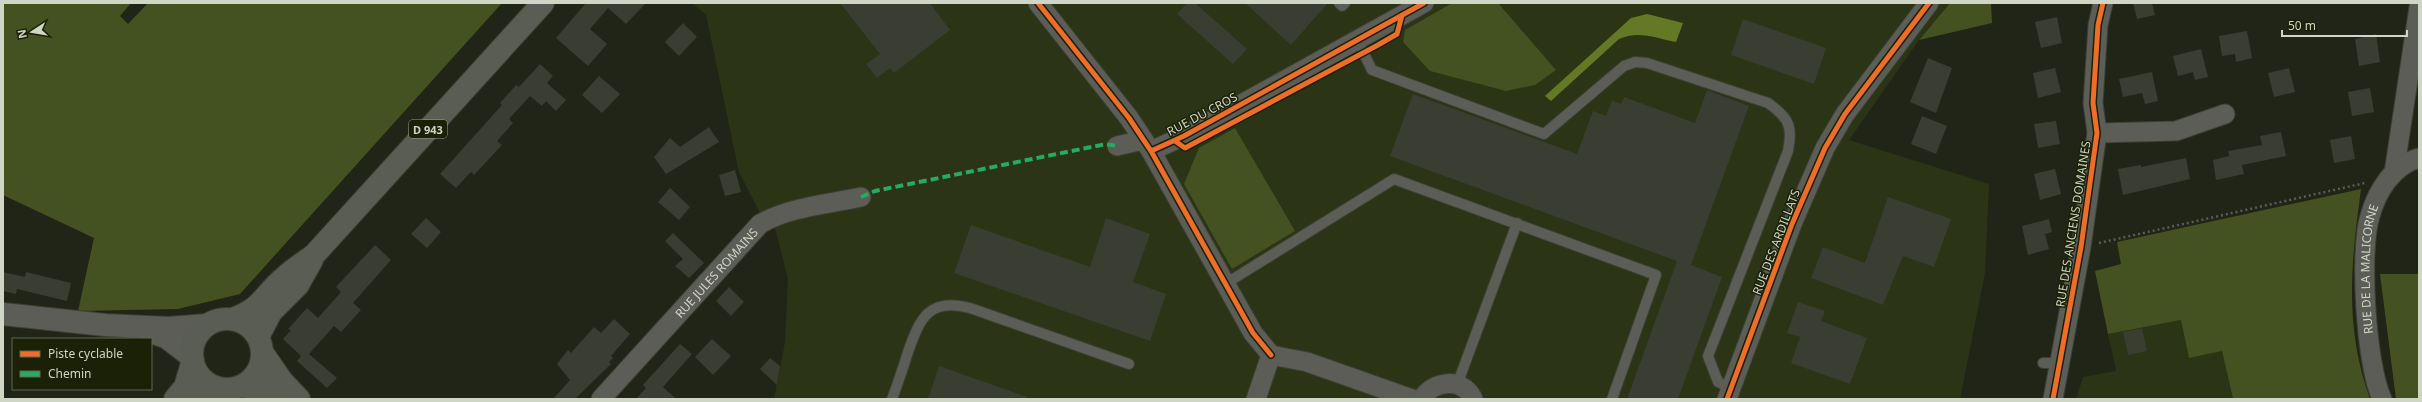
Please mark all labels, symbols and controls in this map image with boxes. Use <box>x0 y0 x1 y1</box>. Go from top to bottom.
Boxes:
north arrow <box>12 12 52 52</box>
scale bar <box>2282 12 2407 38</box>
text: 50 m <box>2288 17 2316 34</box>
text: N <box>13 28 30 40</box>
street label: RUE DU CROS <box>1164 88 1241 140</box>
road number: D 943 <box>409 120 447 138</box>
street label: RUE DES ANCIENS DOMAINES <box>2051 139 2095 308</box>
street label: RUE DES ARDILLATS <box>1748 186 1804 297</box>
street label: RUE DE LA MALICORNE <box>2356 202 2382 335</box>
street label: RUE JULES ROMAINS <box>671 223 762 321</box>
legend <box>12 338 152 390</box>
text: Piste cyclable <box>48 345 123 362</box>
text: Chemin <box>48 365 92 382</box>

